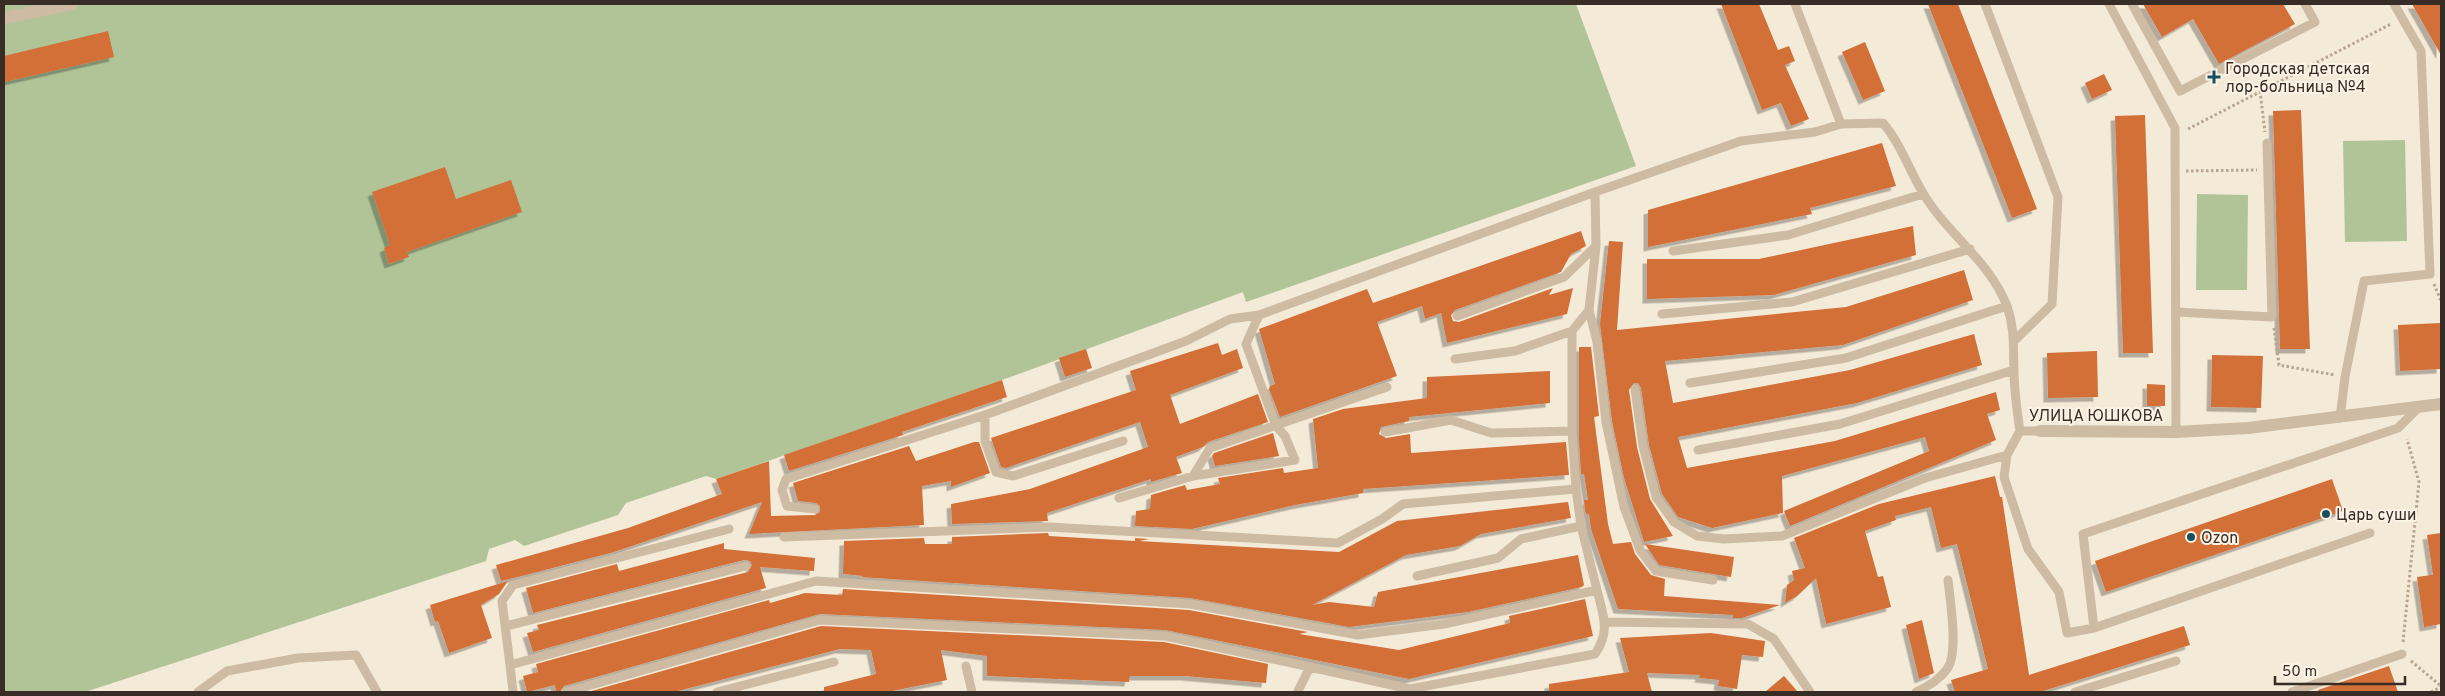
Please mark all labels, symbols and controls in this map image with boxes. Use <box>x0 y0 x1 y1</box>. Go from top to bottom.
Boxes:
place label: Городская детская лор-больница №4 <box>2225 60 2370 98</box>
marker: Городская детская лор-больница №4 <box>2207 70 2221 84</box>
street label: УЛИЦА ЮШКОВА <box>2029 407 2163 427</box>
place label: Царь суши <box>2336 506 2417 526</box>
marker: Царь суши <box>2320 508 2332 520</box>
place label: Ozon <box>2201 529 2238 549</box>
marker: Ozon <box>2185 531 2197 543</box>
scale bar <box>2275 654 2405 686</box>
text: 50 m <box>2282 663 2317 682</box>

